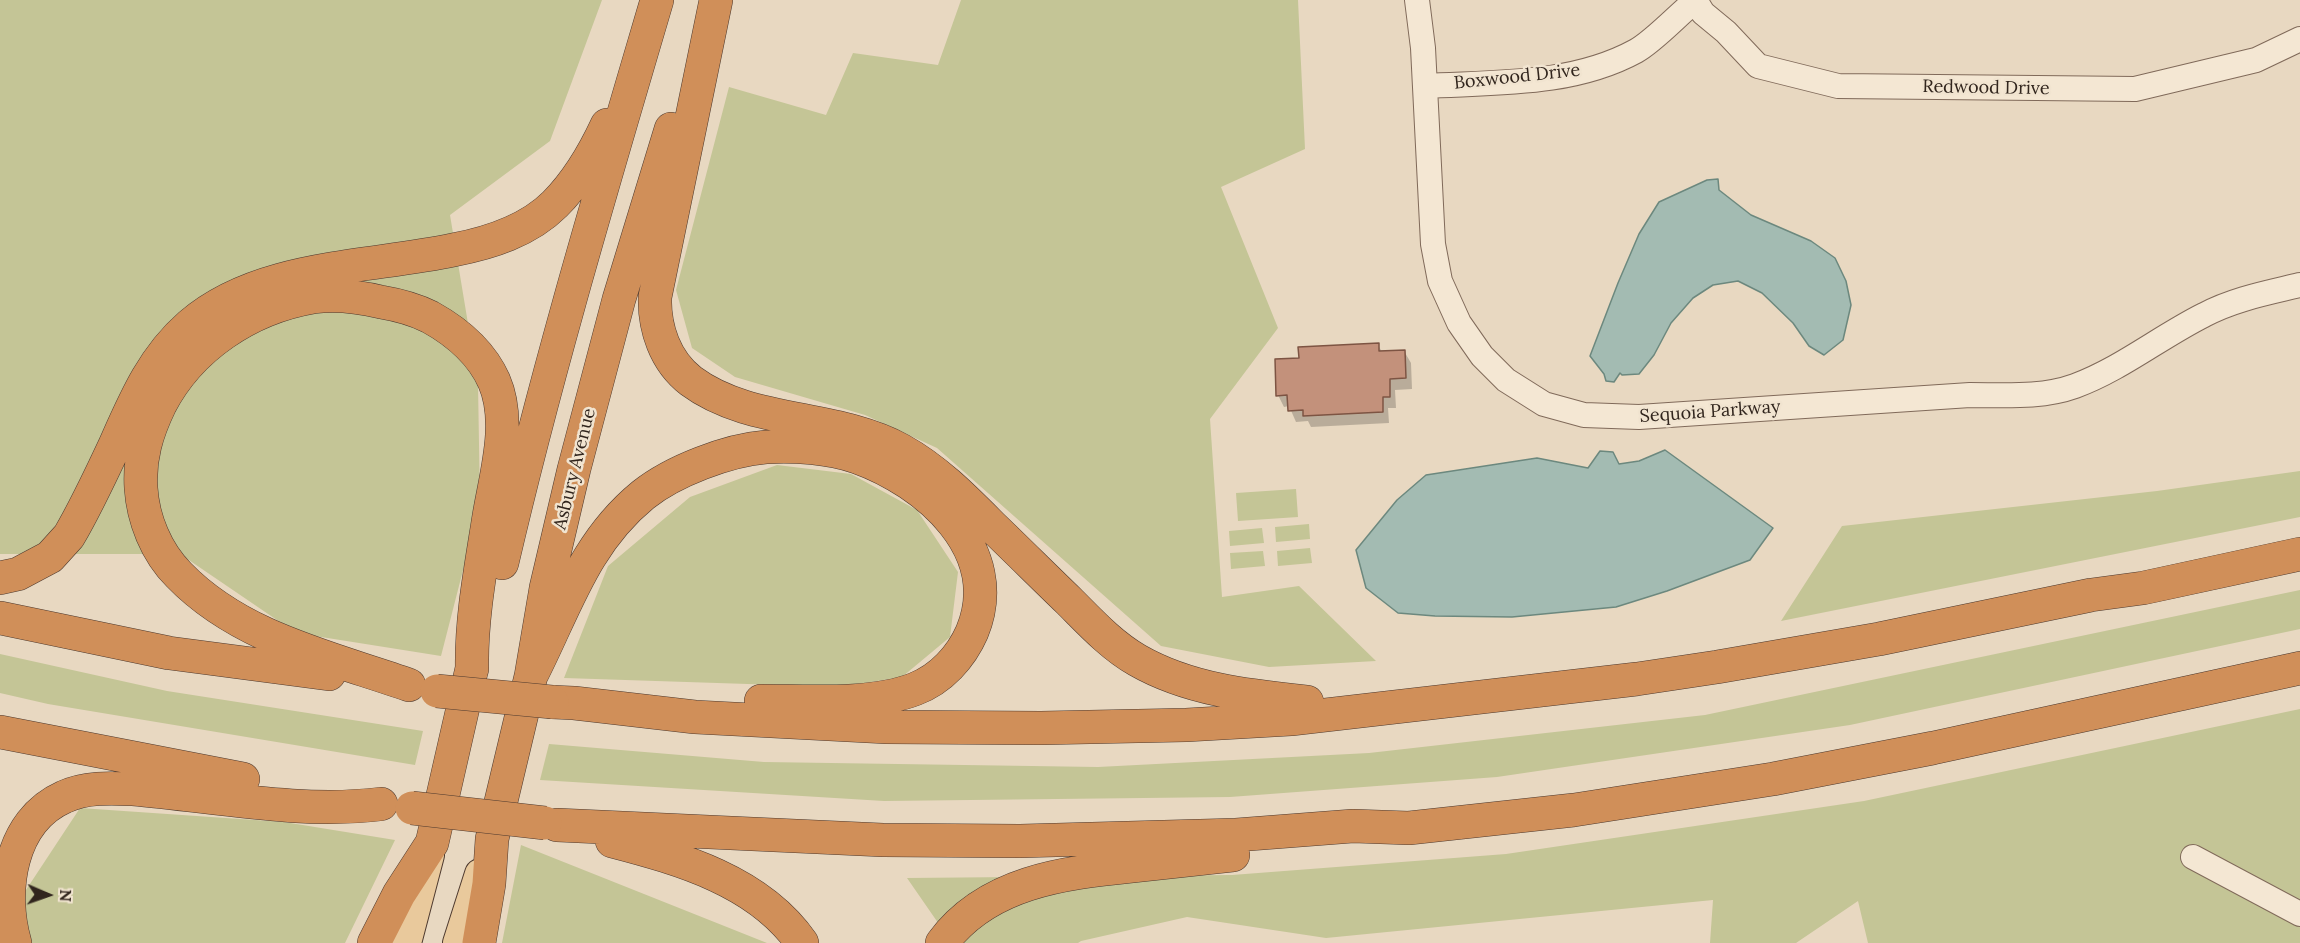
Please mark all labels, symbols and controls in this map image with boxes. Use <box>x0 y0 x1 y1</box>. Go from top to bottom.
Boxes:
street label: Boxwood Drive <box>1453 60 1581 94</box>
street label: Redwood Drive <box>1922 76 2050 100</box>
street label: Sequoia Parkway <box>1639 396 1781 428</box>
street label: Asbury Avenue <box>549 406 601 532</box>
north arrow <box>18 865 78 925</box>
text: N <box>56 889 76 902</box>

